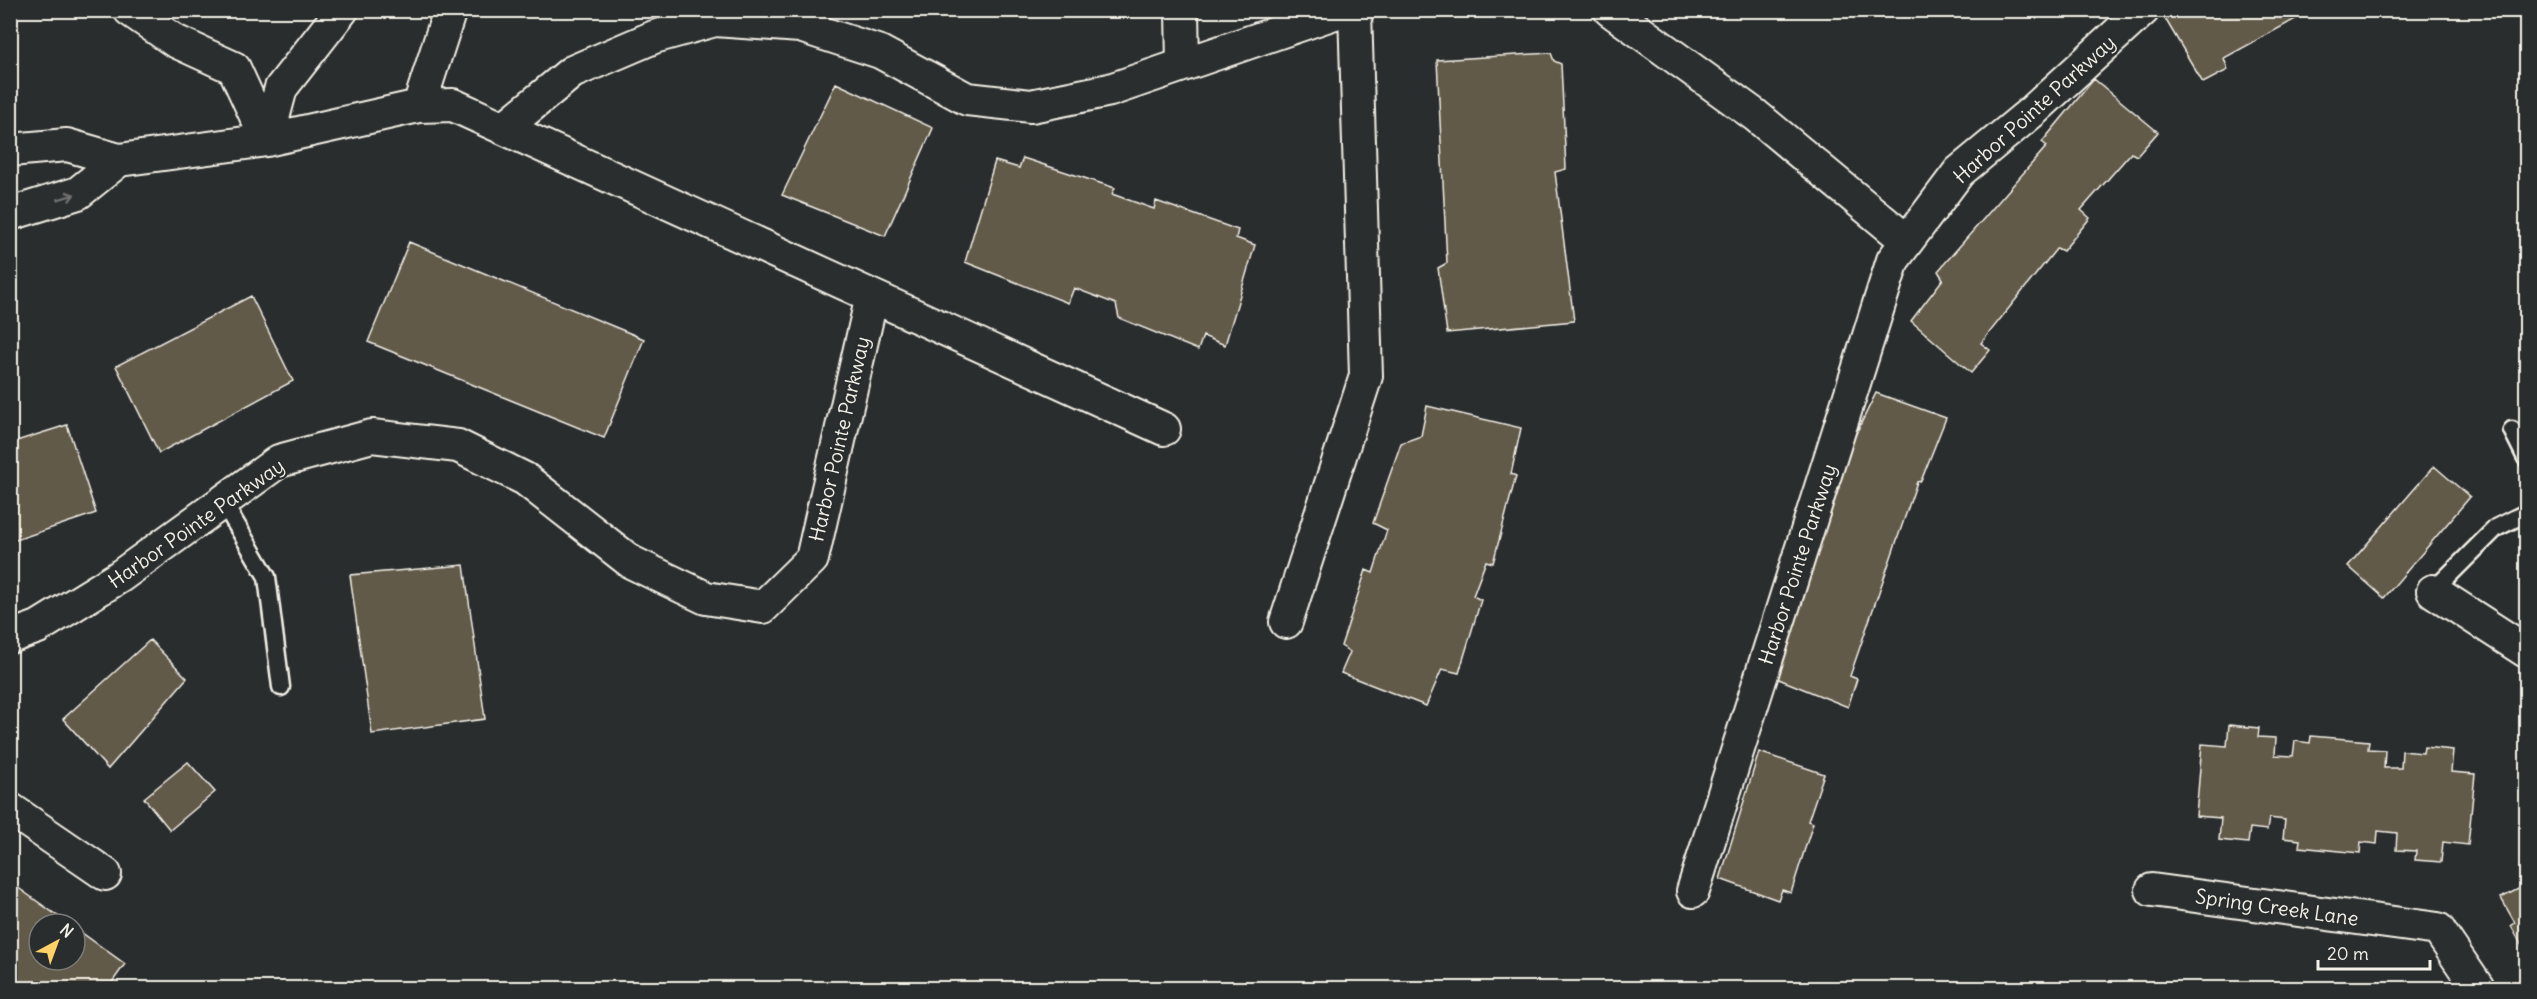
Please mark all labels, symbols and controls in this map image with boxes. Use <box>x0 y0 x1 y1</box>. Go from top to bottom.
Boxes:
street label: Harbor Pointe Parkway <box>1948 30 2120 188</box>
one-way arrow <box>56 191 75 202</box>
street label: Harbor Pointe Parkway <box>803 334 875 544</box>
street label: Harbor Pointe Parkway <box>103 453 289 593</box>
street label: Harbor Pointe Parkway <box>1753 460 1841 668</box>
street label: Spring Creek Lane <box>2194 883 2360 931</box>
north arrow <box>27 912 87 972</box>
text: N <box>56 920 78 942</box>
scale bar <box>2318 933 2430 971</box>
text: 20 m <box>2327 942 2369 965</box>

